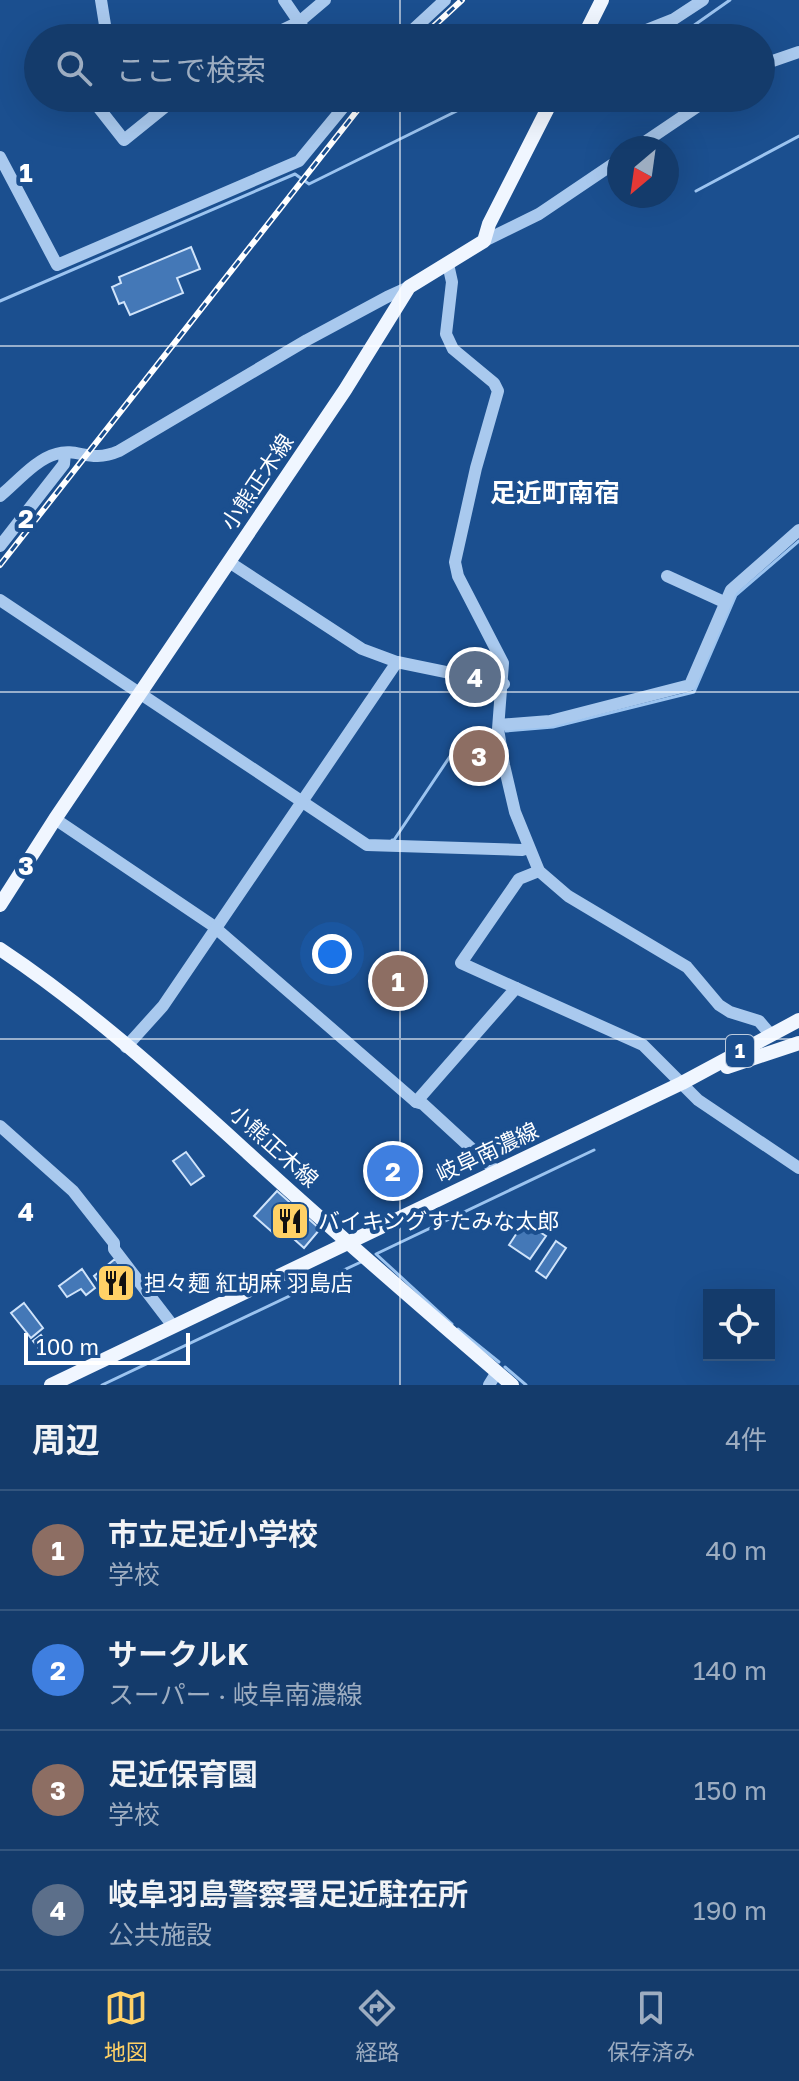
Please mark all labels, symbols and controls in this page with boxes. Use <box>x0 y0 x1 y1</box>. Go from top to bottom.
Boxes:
search box <box>24 24 775 112</box>
icon: search <box>52 46 96 90</box>
text: ここで検索 <box>116 52 266 88</box>
north arrow <box>607 136 679 208</box>
text: 1 <box>19 157 33 188</box>
street label: 小熊正木線 <box>215 429 299 535</box>
district label: 足近町南宿 <box>490 477 620 508</box>
text: 2 <box>18 503 34 534</box>
pin: 4 <box>449 647 501 707</box>
pin: 3 <box>453 726 505 786</box>
text: 3 <box>18 850 34 881</box>
your location <box>312 934 352 974</box>
pin: 1 <box>372 951 424 1011</box>
road number: 1 <box>726 1035 754 1067</box>
street label: 小熊正木線 <box>224 1099 324 1192</box>
street label: 岐阜南濃線 <box>431 1116 542 1187</box>
pin: 2 <box>367 1141 419 1201</box>
text: 4 <box>18 1196 34 1227</box>
restaurant icon: バイキングすたみな太郎 <box>269 1200 311 1242</box>
place label: バイキングすたみな太郎 <box>318 1207 559 1234</box>
restaurant icon: 担々麺 紅胡麻 羽島店 <box>95 1262 137 1304</box>
place label: 担々麺 紅胡麻 羽島店 <box>144 1269 353 1296</box>
map controls <box>703 1289 775 1361</box>
button: locate <box>703 1289 775 1361</box>
scale bar <box>24 1329 190 1365</box>
text: 100 m <box>36 1333 99 1360</box>
text: 周辺 <box>32 1419 100 1459</box>
text: 4件 <box>725 1424 767 1455</box>
text: 市立足近小学校 <box>108 1516 318 1552</box>
text: 1 <box>51 1535 65 1566</box>
text: 40 m <box>706 1535 767 1566</box>
text: 学校 <box>108 1559 160 1590</box>
text: サークルK <box>108 1636 249 1672</box>
text: 2 <box>50 1655 66 1686</box>
text: 140 m <box>693 1655 767 1686</box>
text: スーパー · 岐阜南濃線 <box>108 1679 363 1710</box>
text: 足近保育園 <box>108 1756 258 1792</box>
text: 3 <box>50 1775 66 1806</box>
text: 150 m <box>694 1775 767 1806</box>
text: 学校 <box>108 1799 160 1830</box>
text: 岐阜羽島警察署足近駐在所 <box>108 1876 468 1912</box>
text: 4 <box>50 1895 66 1926</box>
text: 190 m <box>693 1895 767 1926</box>
text: 公共施設 <box>108 1919 212 1950</box>
tab: 地図 <box>104 1986 148 2066</box>
tab: 経路 <box>355 1986 399 2066</box>
tab: 保存済み <box>607 1986 695 2066</box>

